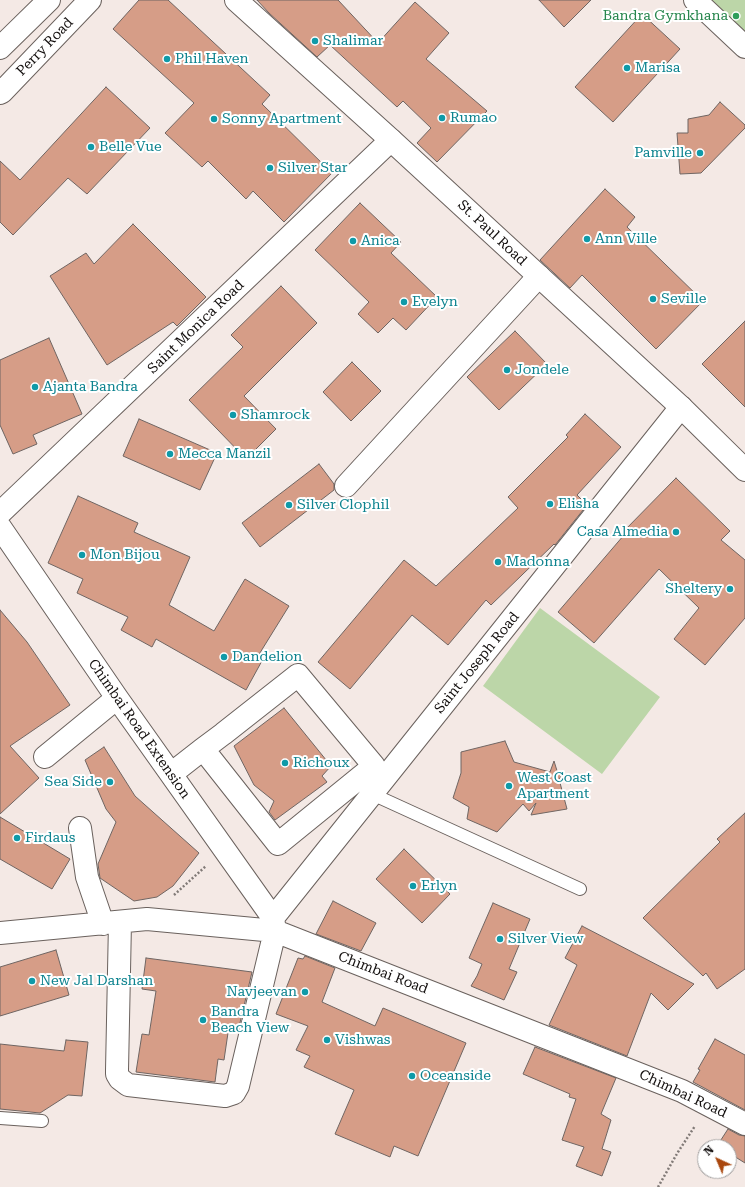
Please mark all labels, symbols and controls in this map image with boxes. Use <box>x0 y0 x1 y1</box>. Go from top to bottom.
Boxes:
place label: Bandra Gymkhana <box>603 8 728 24</box>
marker: Bandra Gymkhana <box>731 11 741 21</box>
street label: Perry Road <box>13 14 77 80</box>
place label: Shalimar <box>323 33 383 49</box>
marker: Shalimar <box>310 36 320 46</box>
place label: Phil Haven <box>175 51 249 67</box>
marker: Phil Haven <box>162 54 172 64</box>
place label: Marisa <box>635 60 680 76</box>
marker: Marisa <box>622 63 632 73</box>
place label: Rumao <box>450 110 497 126</box>
place label: Sonny Apartment <box>222 111 341 127</box>
marker: Rumao <box>437 113 447 123</box>
marker: Sonny Apartment <box>209 114 219 124</box>
place label: Belle Vue <box>99 139 162 155</box>
marker: Belle Vue <box>86 142 96 152</box>
place label: Pamville <box>634 145 692 161</box>
marker: Pamville <box>695 148 705 158</box>
place label: Silver Star <box>278 160 347 176</box>
marker: Silver Star <box>265 163 275 173</box>
street label: St. Paul Road <box>454 197 530 269</box>
place label: Ann Ville <box>595 231 657 247</box>
place label: Anica <box>361 233 400 249</box>
marker: Ann Ville <box>582 234 592 244</box>
marker: Anica <box>348 236 358 246</box>
street label: Saint Monica Road <box>144 277 248 377</box>
place label: Seville <box>661 291 706 307</box>
place label: Evelyn <box>412 294 458 310</box>
marker: Seville <box>648 294 658 304</box>
marker: Evelyn <box>399 297 409 307</box>
place label: Jondele <box>515 362 569 378</box>
marker: Jondele <box>502 365 512 375</box>
place label: Ajanta Bandra <box>43 379 138 395</box>
marker: Ajanta Bandra <box>30 382 40 392</box>
place label: Shamrock <box>241 407 310 423</box>
marker: Shamrock <box>228 410 238 420</box>
place label: Mecca Manzil <box>178 446 271 462</box>
marker: Mecca Manzil <box>165 449 175 459</box>
place label: Elisha <box>558 496 599 512</box>
place label: Silver Clophil <box>297 497 389 513</box>
marker: Elisha <box>545 499 555 509</box>
marker: Silver Clophil <box>284 500 294 510</box>
place label: Casa Almedia <box>577 524 668 540</box>
marker: Casa Almedia <box>671 527 681 537</box>
place label: Mon Bijou <box>90 547 160 563</box>
marker: Mon Bijou <box>77 550 87 560</box>
place label: Madonna <box>506 554 570 570</box>
marker: Madonna <box>493 557 503 567</box>
place label: Sheltery <box>665 581 722 597</box>
marker: Sheltery <box>725 584 735 594</box>
street label: Saint Joseph Road <box>431 609 523 717</box>
place label: Dandelion <box>232 649 302 665</box>
marker: Dandelion <box>219 652 229 662</box>
street label: Chimbai Road Extension <box>84 656 194 802</box>
place label: Richoux <box>293 755 350 771</box>
marker: Richoux <box>280 758 290 768</box>
place label: West Coast Apartment <box>517 770 592 802</box>
place label: Sea Side <box>44 774 102 790</box>
marker: Sea Side <box>105 777 115 787</box>
marker: West Coast Apartment <box>504 781 514 791</box>
place label: Firdaus <box>25 830 75 846</box>
marker: Firdaus <box>12 833 22 843</box>
place label: Erlyn <box>421 878 457 894</box>
marker: Erlyn <box>408 881 418 891</box>
place label: Silver View <box>508 931 584 947</box>
marker: Silver View <box>495 934 505 944</box>
street label: Chimbai Road <box>336 948 430 998</box>
place label: New Jal Darshan <box>40 973 153 989</box>
marker: New Jal Darshan <box>27 976 37 986</box>
place label: Navjeevan <box>227 984 297 1000</box>
marker: Navjeevan <box>300 987 310 997</box>
place label: Bandra Beach View <box>211 1004 289 1036</box>
marker: Bandra Beach View <box>198 1015 208 1025</box>
place label: Vishwas <box>335 1032 390 1048</box>
marker: Vishwas <box>322 1035 332 1045</box>
street label: Chimbai Road <box>636 1066 730 1122</box>
place label: Oceanside <box>420 1068 491 1084</box>
marker: Oceanside <box>407 1071 417 1081</box>
north arrow <box>697 1139 737 1179</box>
text: N <box>701 1143 717 1158</box>

